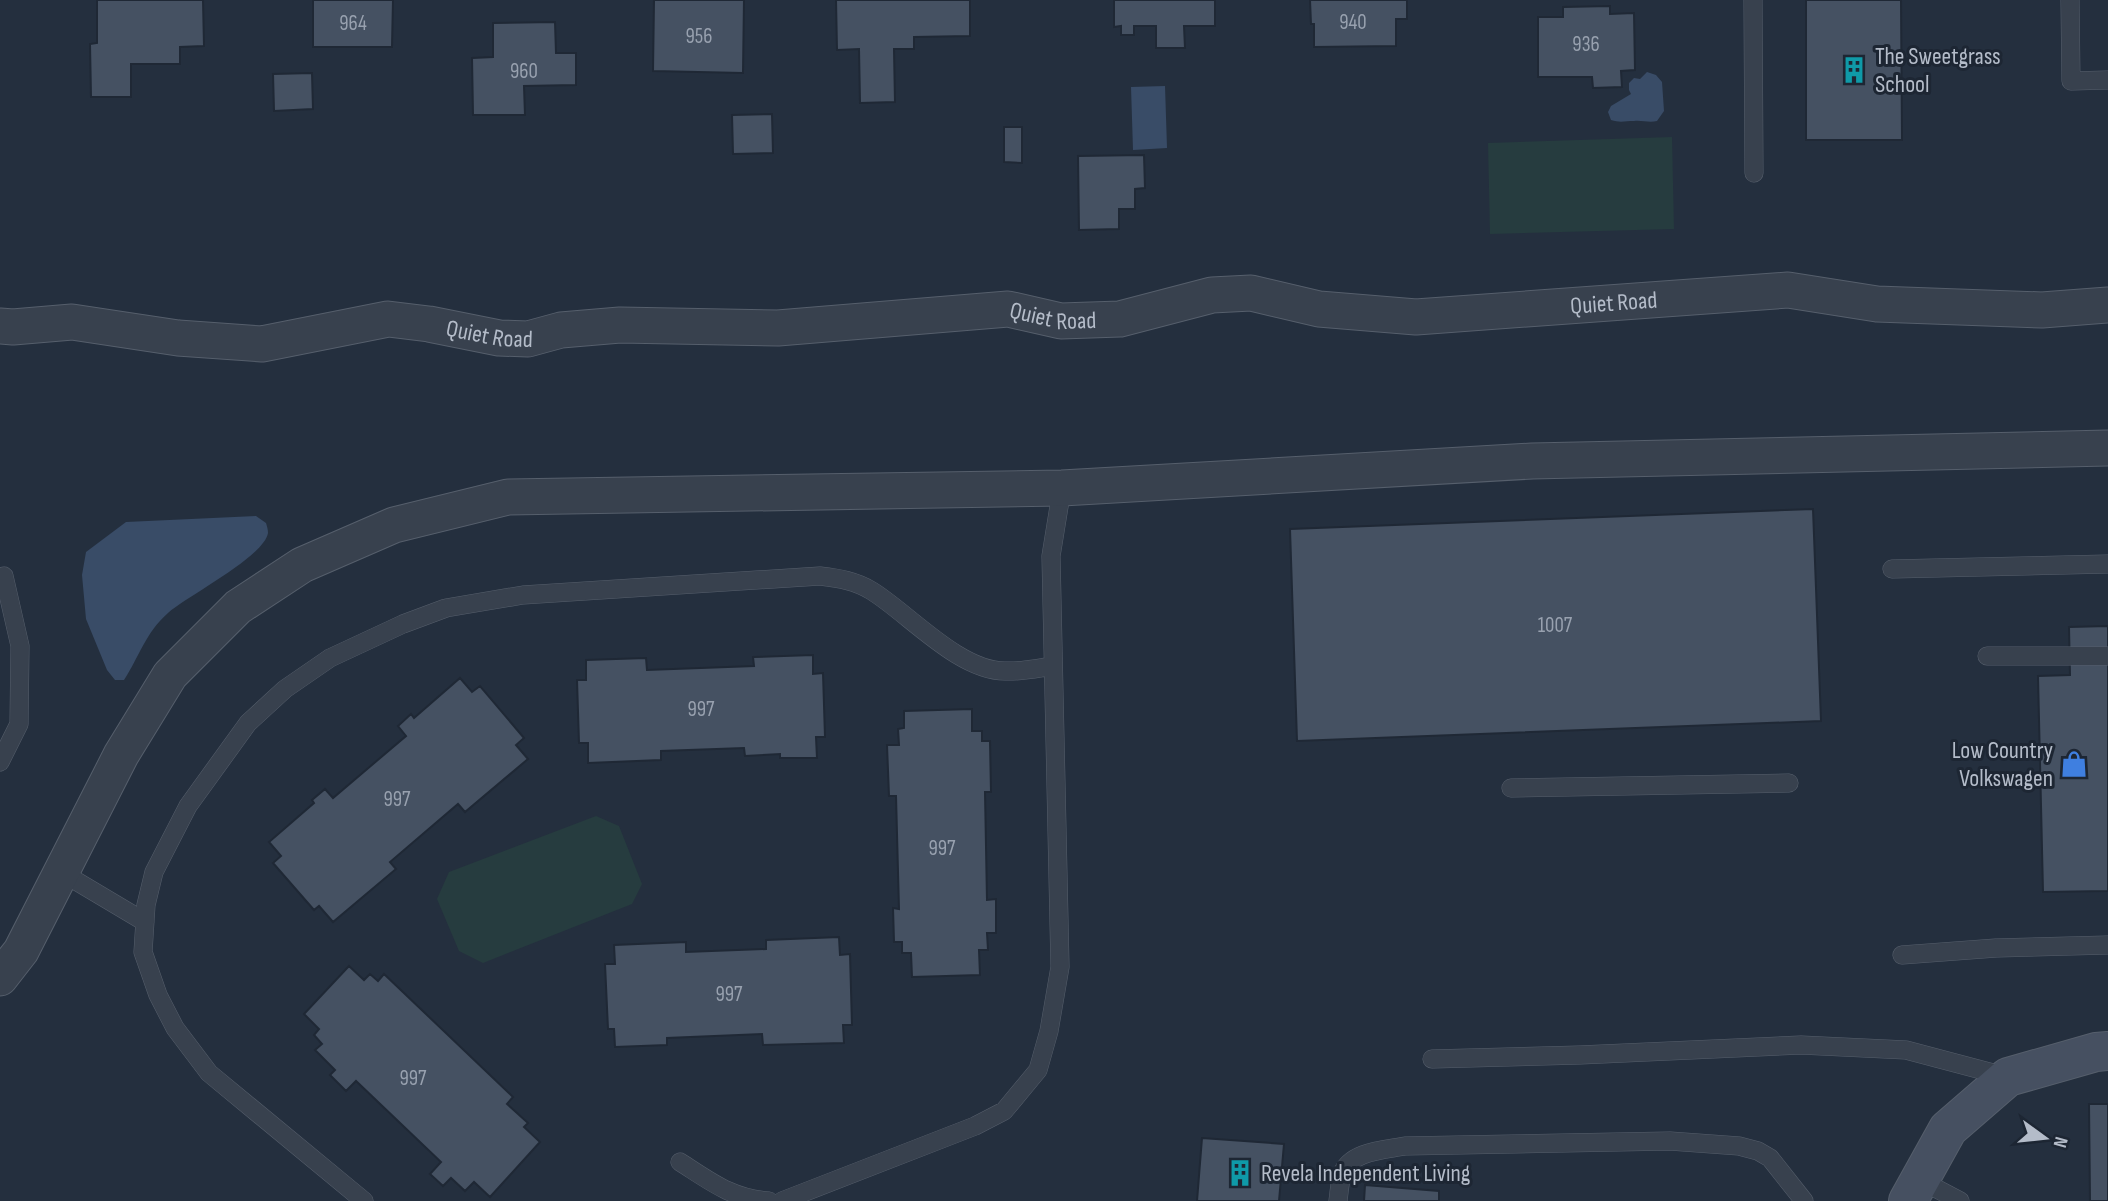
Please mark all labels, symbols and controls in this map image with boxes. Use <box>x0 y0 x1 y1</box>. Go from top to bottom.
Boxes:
house number: 940 <box>1339 10 1367 35</box>
house number: 964 <box>339 11 367 36</box>
house number: 956 <box>686 24 712 49</box>
house number: 936 <box>1572 32 1600 57</box>
place label: The Sweetgrass School <box>1875 42 2001 99</box>
building icon: The Sweetgrass School <box>1839 55 1869 85</box>
house number: 960 <box>510 59 538 84</box>
street label: Quiet Road <box>1569 285 1658 320</box>
street label: Quiet Road <box>1007 295 1097 336</box>
street label: Quiet Road <box>444 313 533 354</box>
house number: 1007 <box>1538 613 1573 638</box>
house number: 997 <box>687 697 715 722</box>
place label: Low Country Volkswagen <box>1952 736 2053 793</box>
shop icon: Low Country Volkswagen <box>2059 749 2089 779</box>
house number: 997 <box>383 787 411 812</box>
house number: 997 <box>928 836 956 861</box>
house number: 997 <box>715 982 743 1007</box>
house number: 997 <box>399 1066 427 1091</box>
north arrow <box>2010 1103 2080 1173</box>
text: N <box>2048 1134 2072 1150</box>
building icon: Revela Independent Living <box>1225 1158 1255 1188</box>
place label: Revela Independent Living <box>1261 1159 1470 1188</box>

